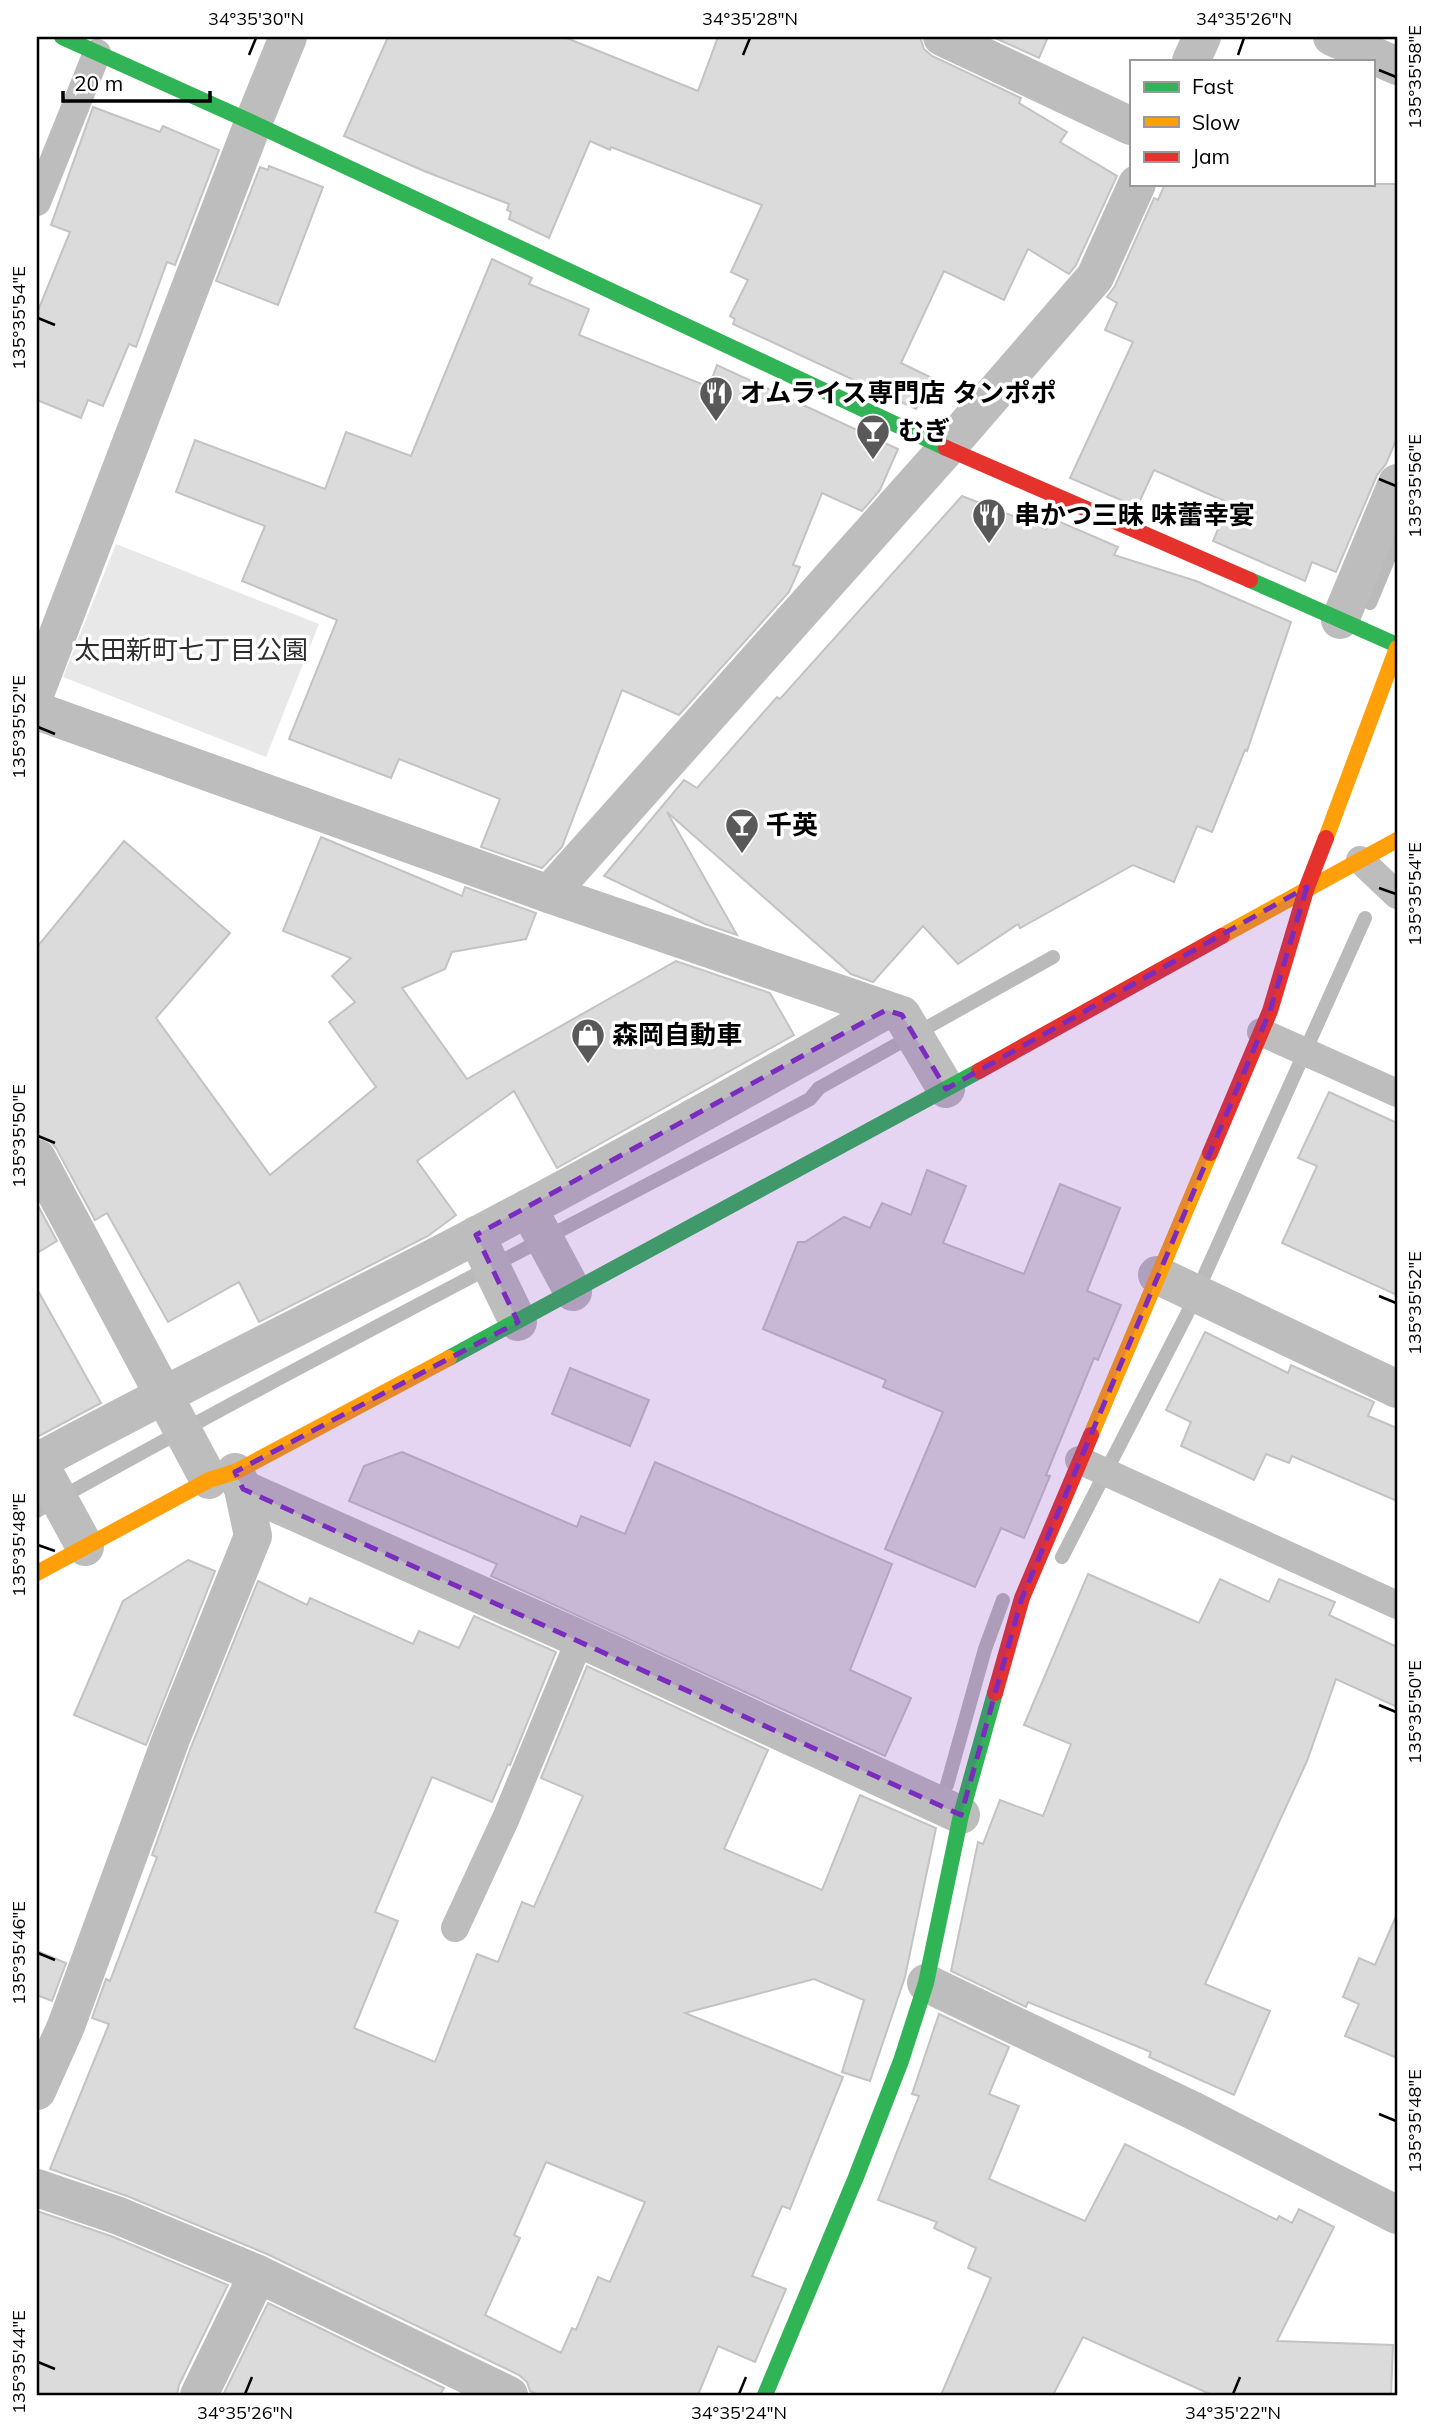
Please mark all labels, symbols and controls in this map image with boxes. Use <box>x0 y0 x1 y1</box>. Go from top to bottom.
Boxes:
text: 34°35'30"N <box>208 7 304 30</box>
text: 34°35'28"N <box>702 7 798 30</box>
text: 34°35'26"N <box>1196 7 1292 30</box>
text: 135°35'58"E <box>1403 25 1426 129</box>
scale bar <box>63 60 210 104</box>
legend <box>1130 60 1374 186</box>
text: 20 m <box>74 70 123 96</box>
text: Fast <box>1192 73 1234 99</box>
text: Slow <box>1192 109 1240 135</box>
text: Jam <box>1192 143 1230 169</box>
text: 135°35'54"E <box>7 266 30 370</box>
restaurant icon: オムライス専門店 タンポポ <box>697 374 735 423</box>
place label: オムライス専門店 タンポポ <box>740 376 1056 409</box>
bar icon: むぎ <box>854 412 892 461</box>
place label: むぎ <box>898 414 950 447</box>
text: 135°35'56"E <box>1403 434 1426 538</box>
restaurant icon: 串かつ三昧 味蕾幸宴 <box>970 496 1008 545</box>
place label: 串かつ三昧 味蕾幸宴 <box>1014 498 1255 531</box>
park label: 太田新町七丁目公園 <box>74 633 308 666</box>
text: 135°35'52"E <box>7 675 30 779</box>
bar icon: 千英 <box>723 806 761 855</box>
place label: 千英 <box>766 808 818 841</box>
text: 135°35'54"E <box>1403 842 1426 946</box>
shop icon: 森岡自動車 <box>569 1016 607 1065</box>
place label: 森岡自動車 <box>612 1018 742 1051</box>
text: 135°35'50"E <box>7 1084 30 1188</box>
text: 135°35'52"E <box>1403 1251 1426 1355</box>
text: 135°35'48"E <box>7 1493 30 1597</box>
text: 135°35'50"E <box>1403 1660 1426 1764</box>
text: 135°35'46"E <box>7 1901 30 2005</box>
text: 135°35'48"E <box>1403 2069 1426 2173</box>
text: 135°35'44"E <box>7 2310 30 2414</box>
text: 34°35'26"N <box>197 2401 293 2424</box>
text: 34°35'24"N <box>691 2401 787 2424</box>
text: 34°35'22"N <box>1185 2401 1281 2424</box>

